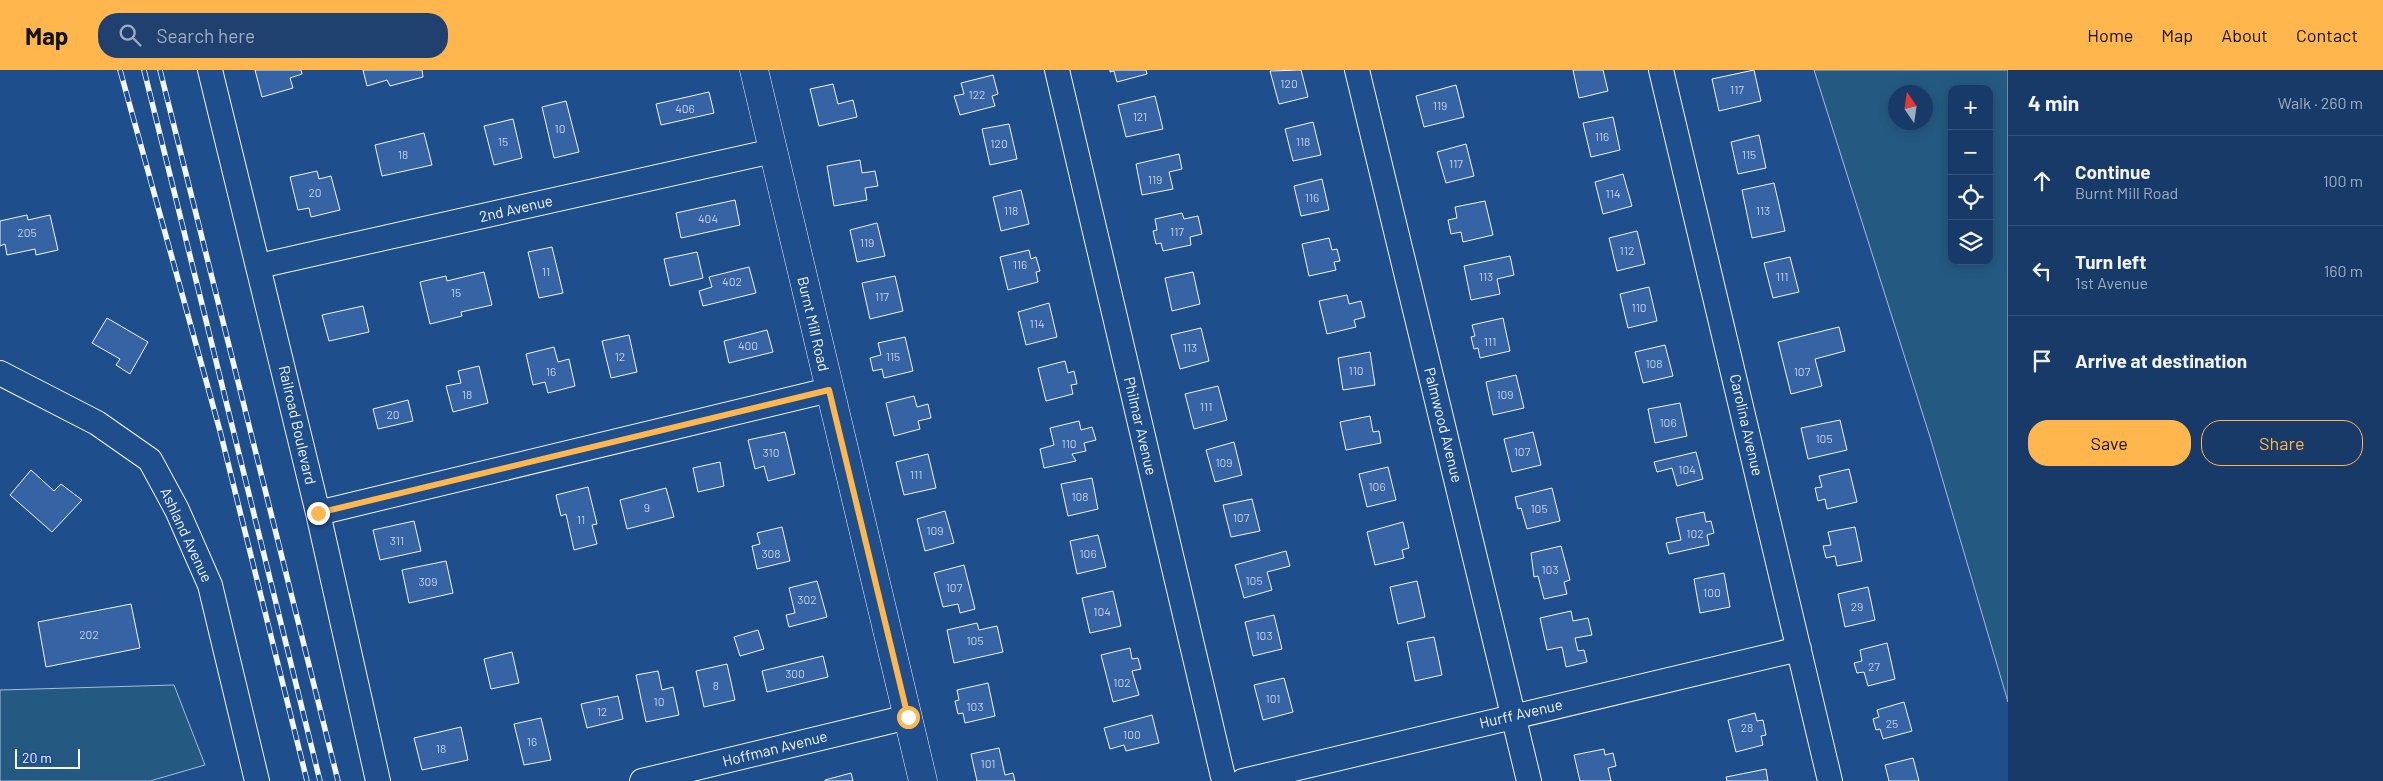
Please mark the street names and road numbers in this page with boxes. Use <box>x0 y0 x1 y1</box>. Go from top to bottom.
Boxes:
street label: 2nd Avenue <box>477 191 554 225</box>
street label: Burnt Mill Road <box>794 275 834 373</box>
street label: Railroad Boulevard <box>276 364 320 486</box>
street label: Palmwood Avenue <box>1421 365 1467 484</box>
street label: Carolina Avenue <box>1727 372 1767 477</box>
street label: Philmar Avenue <box>1121 375 1161 477</box>
street label: Ashland Avenue <box>157 484 217 585</box>
street label: Hurff Avenue <box>1477 695 1564 731</box>
street label: Hoffman Avenue <box>720 726 829 770</box>

